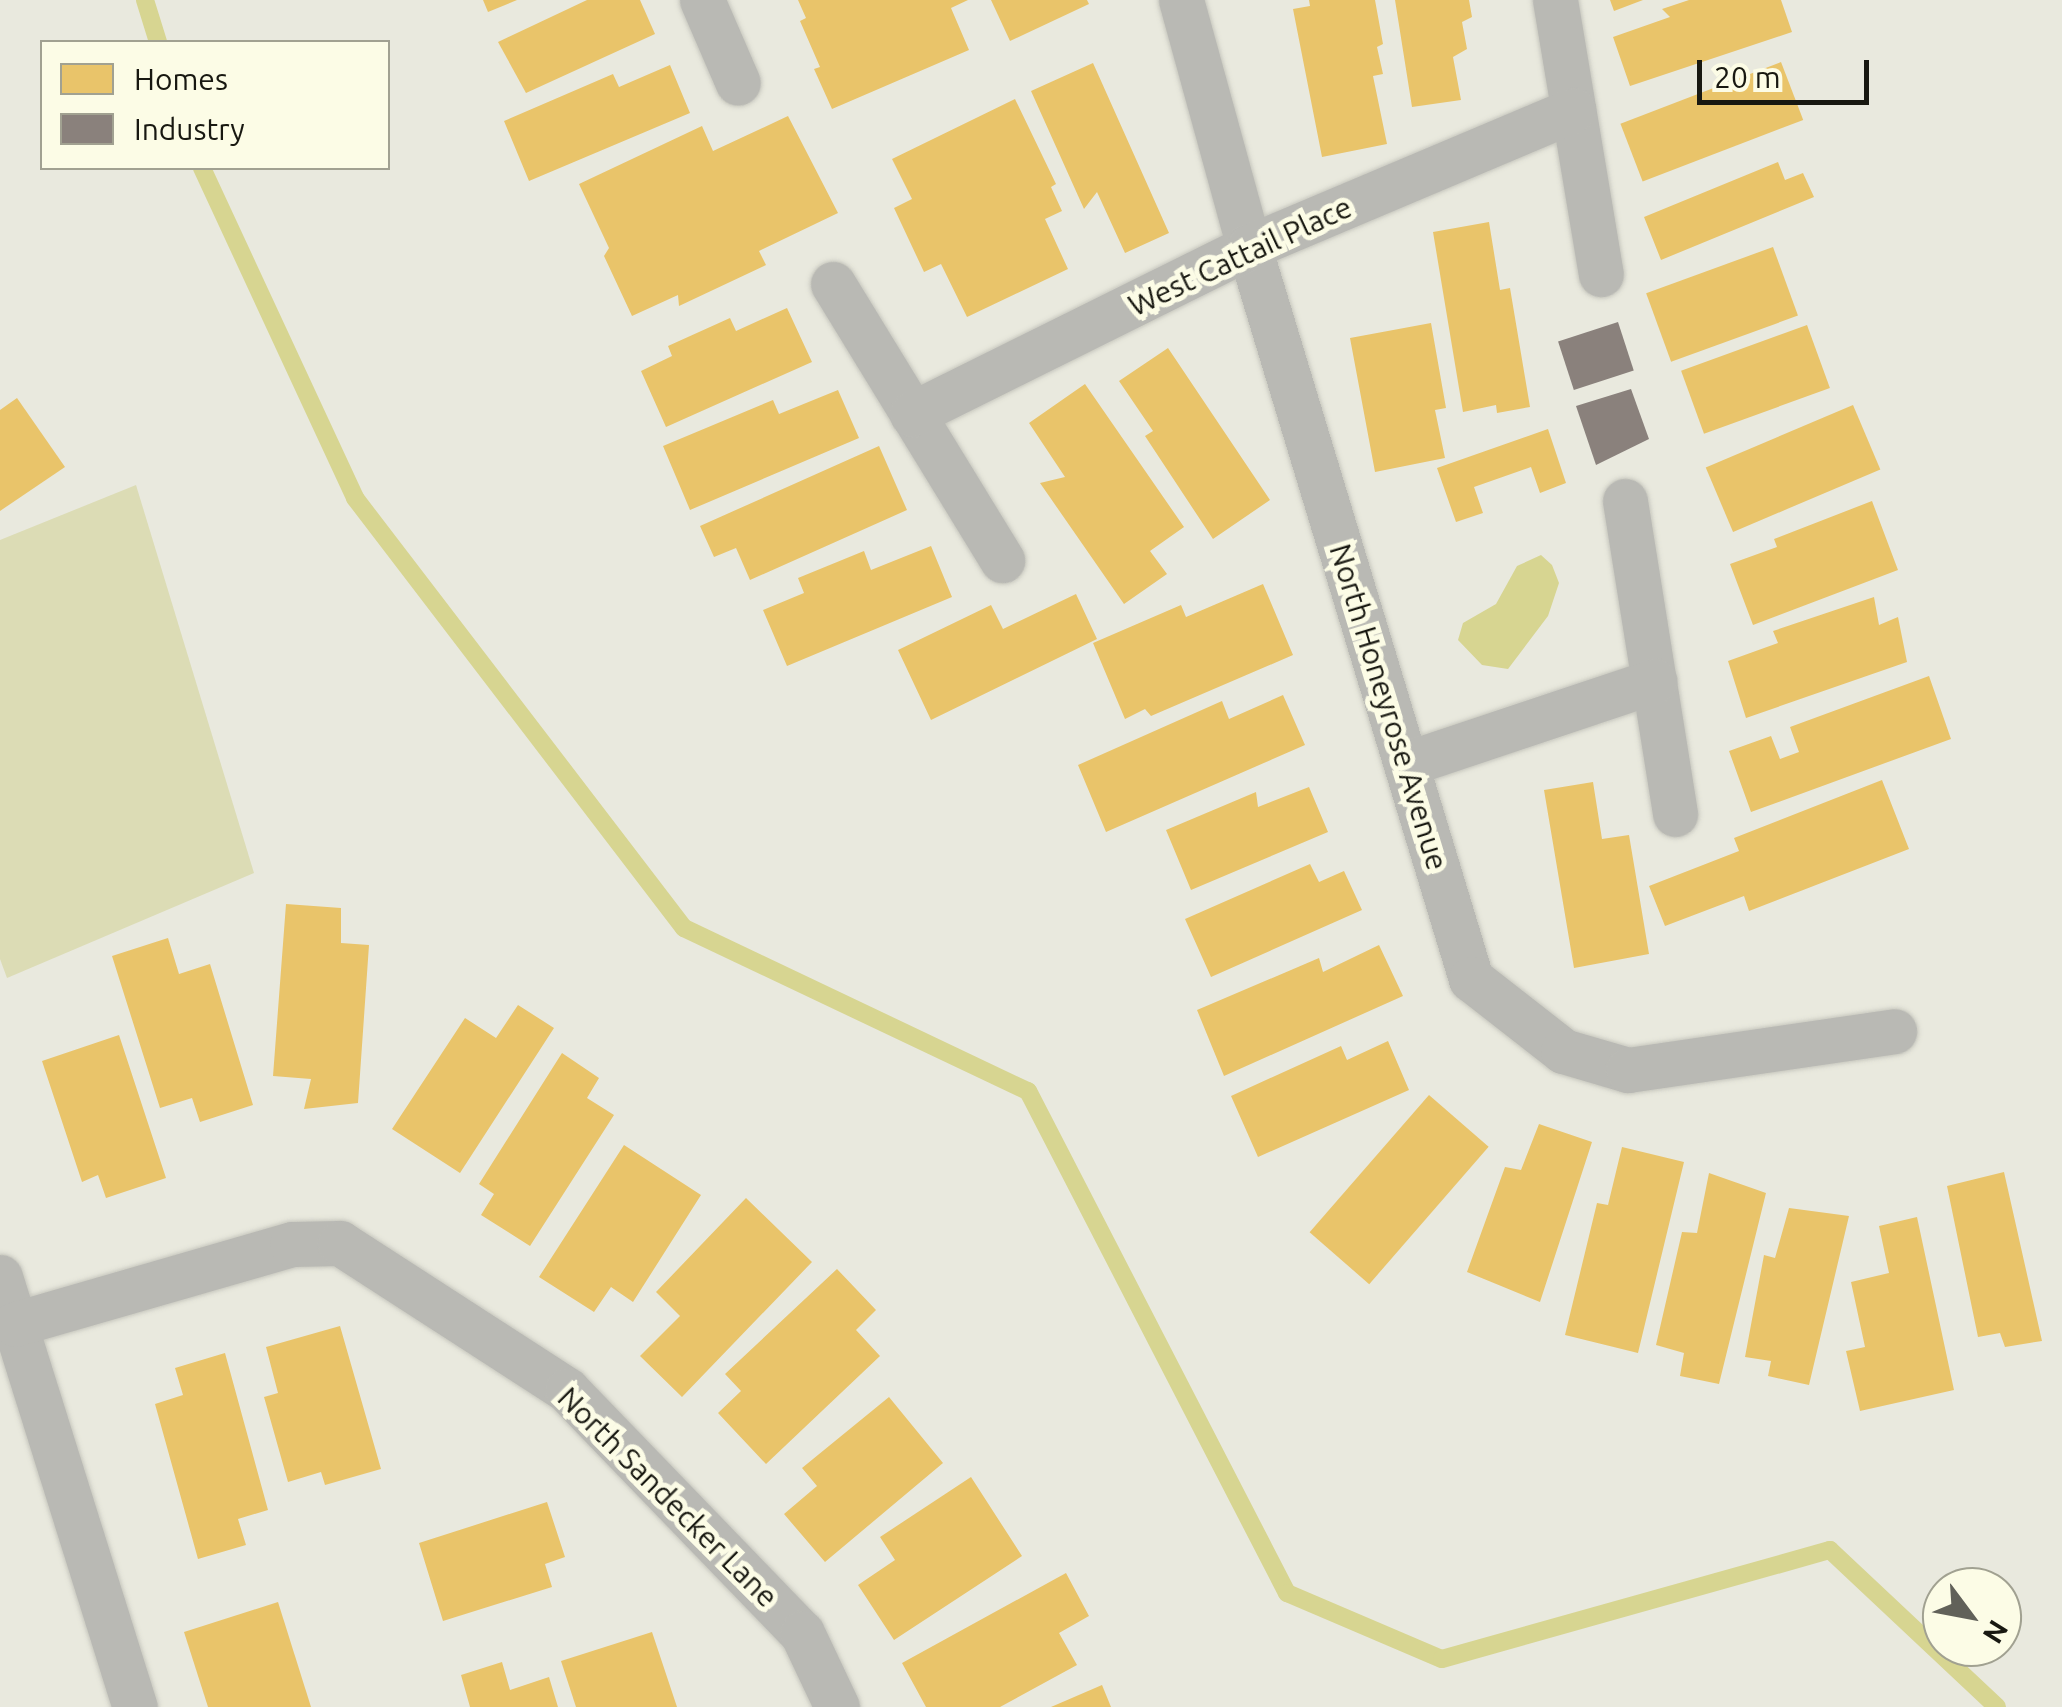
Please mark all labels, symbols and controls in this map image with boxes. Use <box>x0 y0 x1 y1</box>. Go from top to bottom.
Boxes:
legend <box>40 40 390 170</box>
scale bar <box>1702 40 1874 102</box>
text: 20 m <box>1714 60 1781 94</box>
text: Homes <box>134 62 228 96</box>
text: Industry <box>134 112 245 146</box>
street label: West Cattail Place <box>1123 189 1357 323</box>
street label: North Honeyrose Avenue <box>1322 540 1456 874</box>
street label: North Sandecker Lane <box>551 1380 785 1614</box>
north arrow <box>1922 1567 2022 1667</box>
text: N <box>1977 1615 2015 1649</box>

